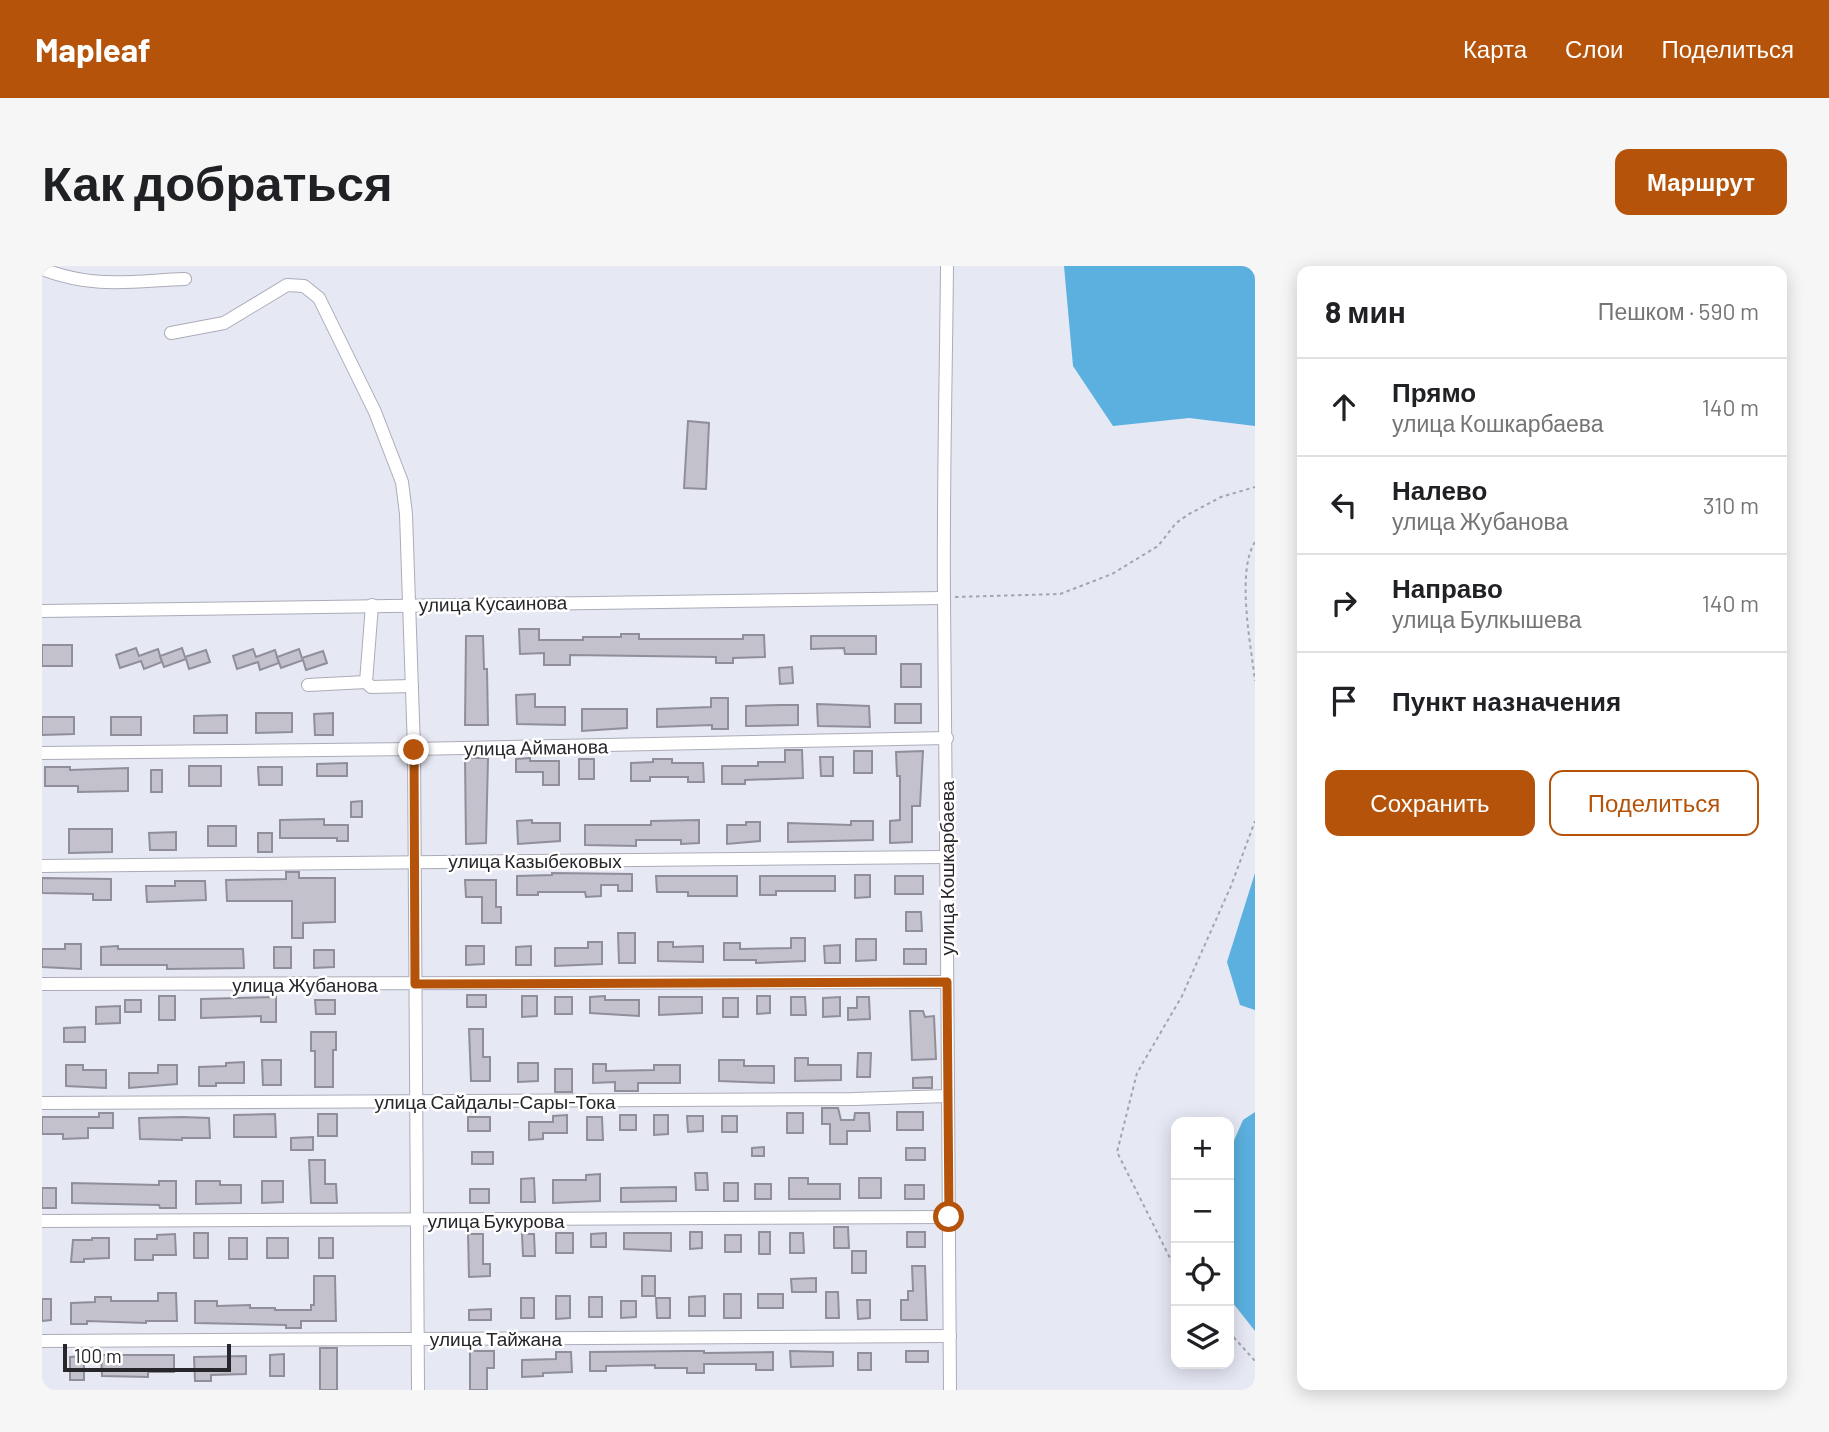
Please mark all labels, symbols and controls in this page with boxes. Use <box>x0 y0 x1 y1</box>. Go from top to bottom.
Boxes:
text: Mapleaf <box>35 29 151 69</box>
text: Карта <box>1463 34 1527 63</box>
text: Слои <box>1565 34 1623 63</box>
text: Поделиться <box>1661 34 1794 63</box>
button: Маршрут <box>1615 149 1787 215</box>
text: Как добраться <box>42 152 393 211</box>
text: 8 мин <box>1325 293 1406 329</box>
text: Пешком · 590 m <box>1598 297 1759 325</box>
text: Прямо <box>1392 376 1476 407</box>
icon: ahead <box>1325 388 1363 426</box>
text: 140 m <box>1702 393 1759 421</box>
text: улица Кошкарбаева <box>1392 409 1604 437</box>
text: Налево <box>1392 474 1487 505</box>
icon: left <box>1325 486 1363 524</box>
text: 310 m <box>1703 491 1759 519</box>
text: улица Жубанова <box>1392 507 1568 535</box>
text: Направо <box>1392 572 1503 603</box>
icon: right <box>1325 584 1363 622</box>
text: 140 m <box>1702 589 1759 617</box>
street label: улица Кусаинова <box>419 590 568 616</box>
text: улица Булкышева <box>1392 605 1581 633</box>
icon: arrive <box>1325 682 1363 720</box>
text: Пункт назначения <box>1392 685 1621 716</box>
route end <box>398 734 429 765</box>
street label: улица Айманова <box>464 734 609 760</box>
button: Сохранить <box>1325 770 1535 836</box>
button: Поделиться <box>1549 770 1759 836</box>
street label: улица Кошкарбаева <box>935 780 958 955</box>
street label: улица Казыбековых <box>448 849 622 872</box>
street label: улица Жубанова <box>232 973 378 996</box>
street label: улица Сайдалы-Сары-Тока <box>374 1090 616 1113</box>
map controls <box>1171 1117 1234 1369</box>
button: + <box>1171 1117 1234 1180</box>
button: − <box>1171 1180 1234 1243</box>
route start <box>933 1201 964 1232</box>
street label: улица Букурова <box>428 1209 565 1232</box>
button: locate <box>1171 1243 1234 1306</box>
button: layers <box>1171 1306 1234 1369</box>
street label: улица Тайжана <box>430 1327 563 1350</box>
scale bar <box>63 1341 231 1373</box>
text: 100 m <box>74 1344 122 1367</box>

